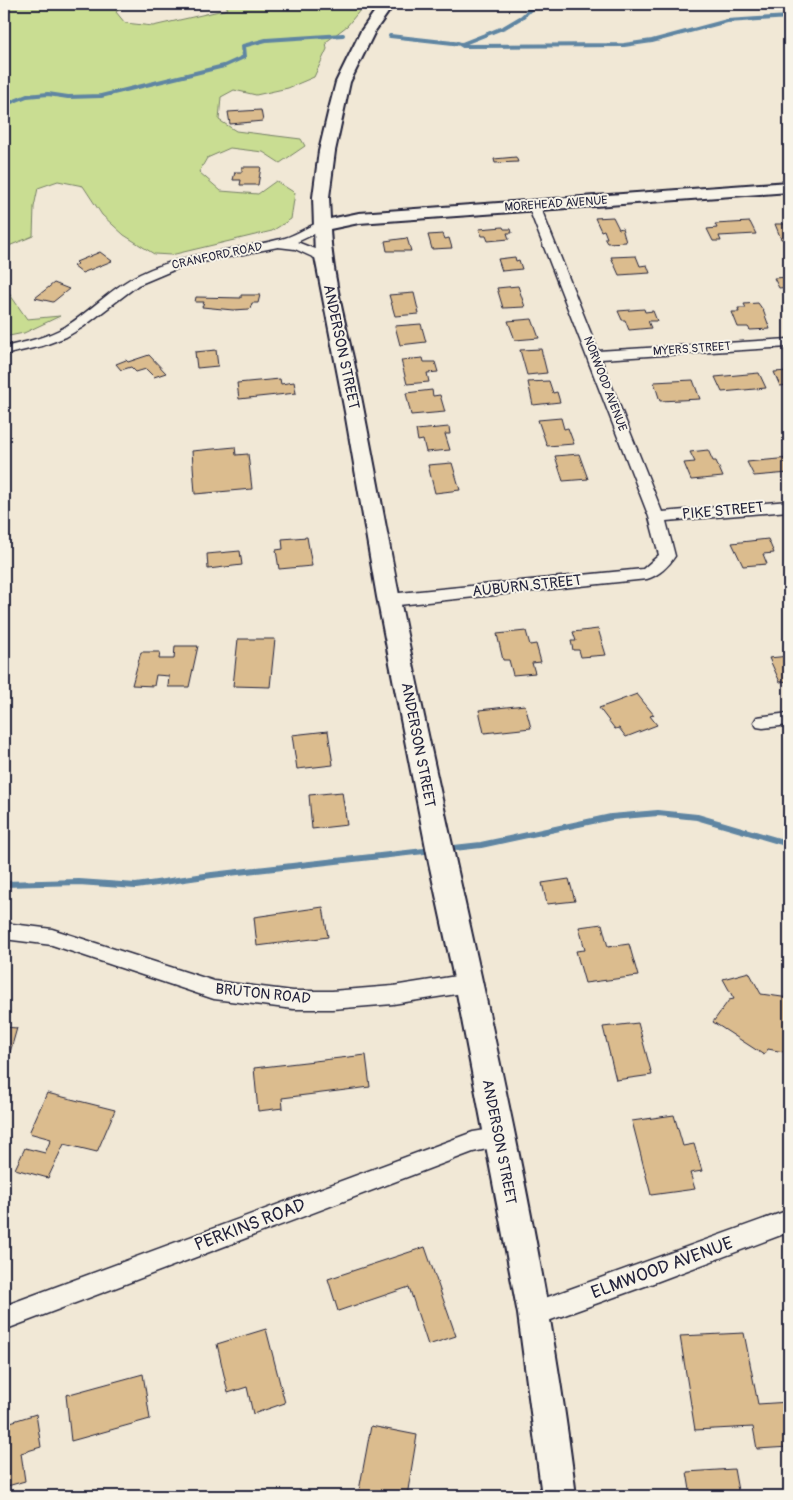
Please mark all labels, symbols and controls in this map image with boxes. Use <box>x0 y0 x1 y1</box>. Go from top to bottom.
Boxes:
street label: MOREHEAD AVENUE <box>504 193 608 215</box>
street label: CRANFORD ROAD <box>170 239 264 273</box>
street label: ANDERSON STREET <box>318 283 364 411</box>
street label: NORWOOD AVENUE <box>580 334 630 434</box>
street label: MYERS STREET <box>652 339 732 359</box>
street label: PIKE STREET <box>681 498 765 524</box>
street label: AUBURN STREET <box>471 571 583 601</box>
street label: ANDERSON STREET <box>397 681 439 809</box>
street label: BRUTON ROAD <box>214 980 312 1008</box>
street label: ANDERSON STREET <box>478 1078 520 1206</box>
street label: PERKINS ROAD <box>191 1193 309 1257</box>
street label: ELMWOOD AVENUE <box>588 1232 736 1304</box>

